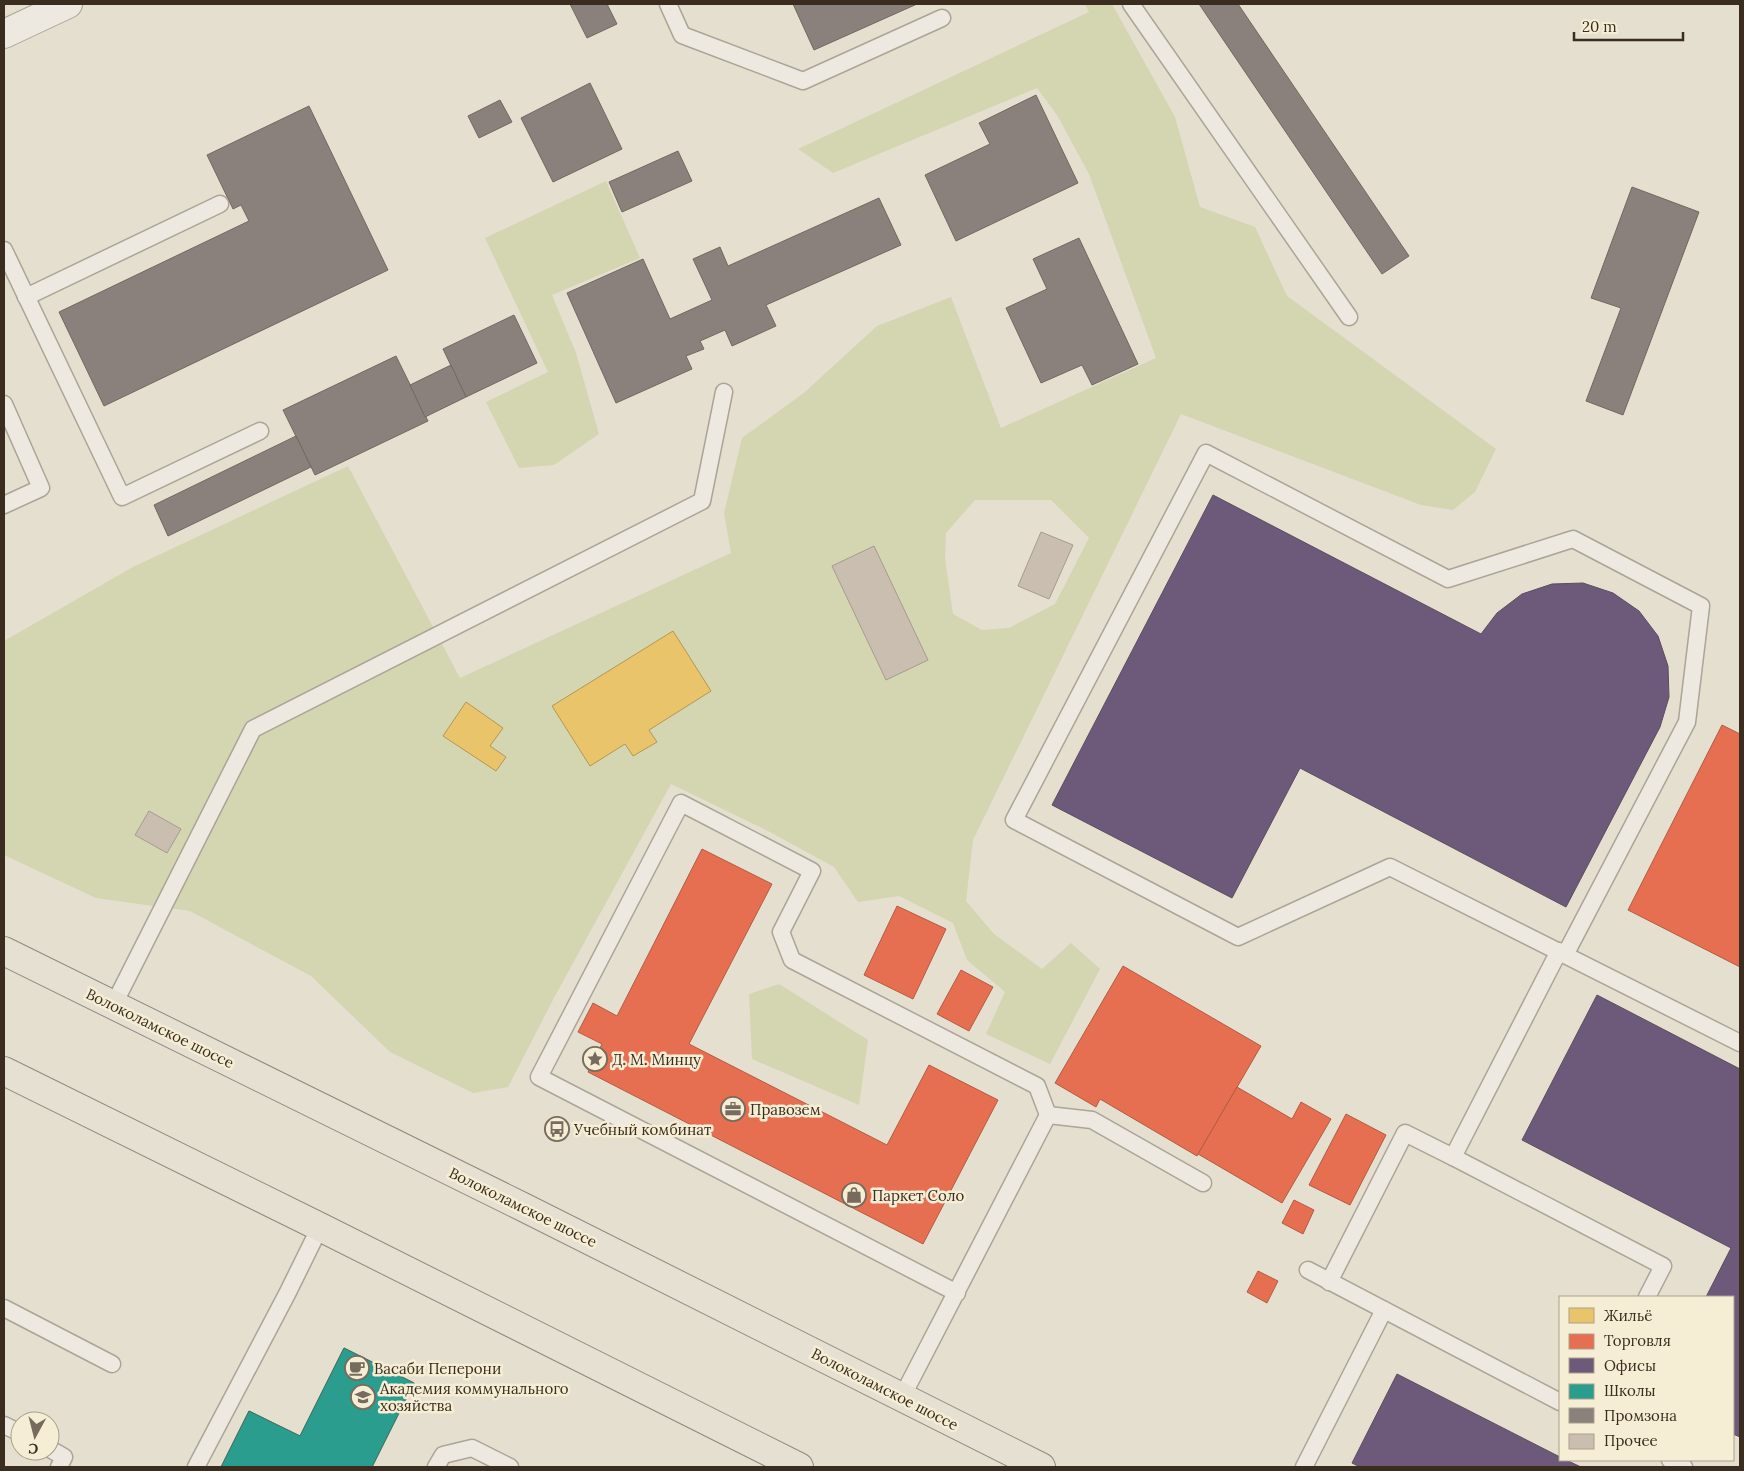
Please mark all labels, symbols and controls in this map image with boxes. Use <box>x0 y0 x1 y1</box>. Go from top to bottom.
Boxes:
scale bar <box>1574 10 1683 42</box>
text: 20 m <box>1582 17 1617 36</box>
street label: Волоколамское шоссе <box>83 984 237 1072</box>
place icon: Д. М. Минцу <box>582 1046 608 1072</box>
place label: Д. М. Минцу <box>612 1050 701 1069</box>
office icon: Правозем <box>720 1096 746 1122</box>
place label: Правозем <box>750 1100 821 1119</box>
bus stop icon: Учебный комбинат <box>544 1116 570 1142</box>
place label: Учебный комбинат <box>573 1120 712 1139</box>
street label: Волоколамское шоссе <box>446 1163 600 1251</box>
shop icon: Паркет Соло <box>841 1182 867 1208</box>
place label: Паркет Соло <box>872 1186 965 1205</box>
legend <box>1559 1296 1734 1461</box>
text: Жильё <box>1604 1306 1652 1325</box>
text: Торговля <box>1604 1331 1671 1350</box>
street label: Волоколамское шоссе <box>808 1344 962 1434</box>
cafe icon: Васаби Пеперони <box>344 1355 370 1381</box>
text: Офисы <box>1604 1356 1656 1375</box>
place label: Васаби Пеперони <box>374 1359 501 1378</box>
place label: Академия коммунального хозяйства <box>379 1379 569 1415</box>
text: Школы <box>1604 1381 1656 1400</box>
school or university icon: Академия коммунального хозяйства <box>350 1384 376 1410</box>
text: Промзона <box>1604 1406 1677 1425</box>
north arrow <box>10 1411 60 1461</box>
text: Прочее <box>1604 1431 1658 1450</box>
text: С <box>27 1439 39 1458</box>

